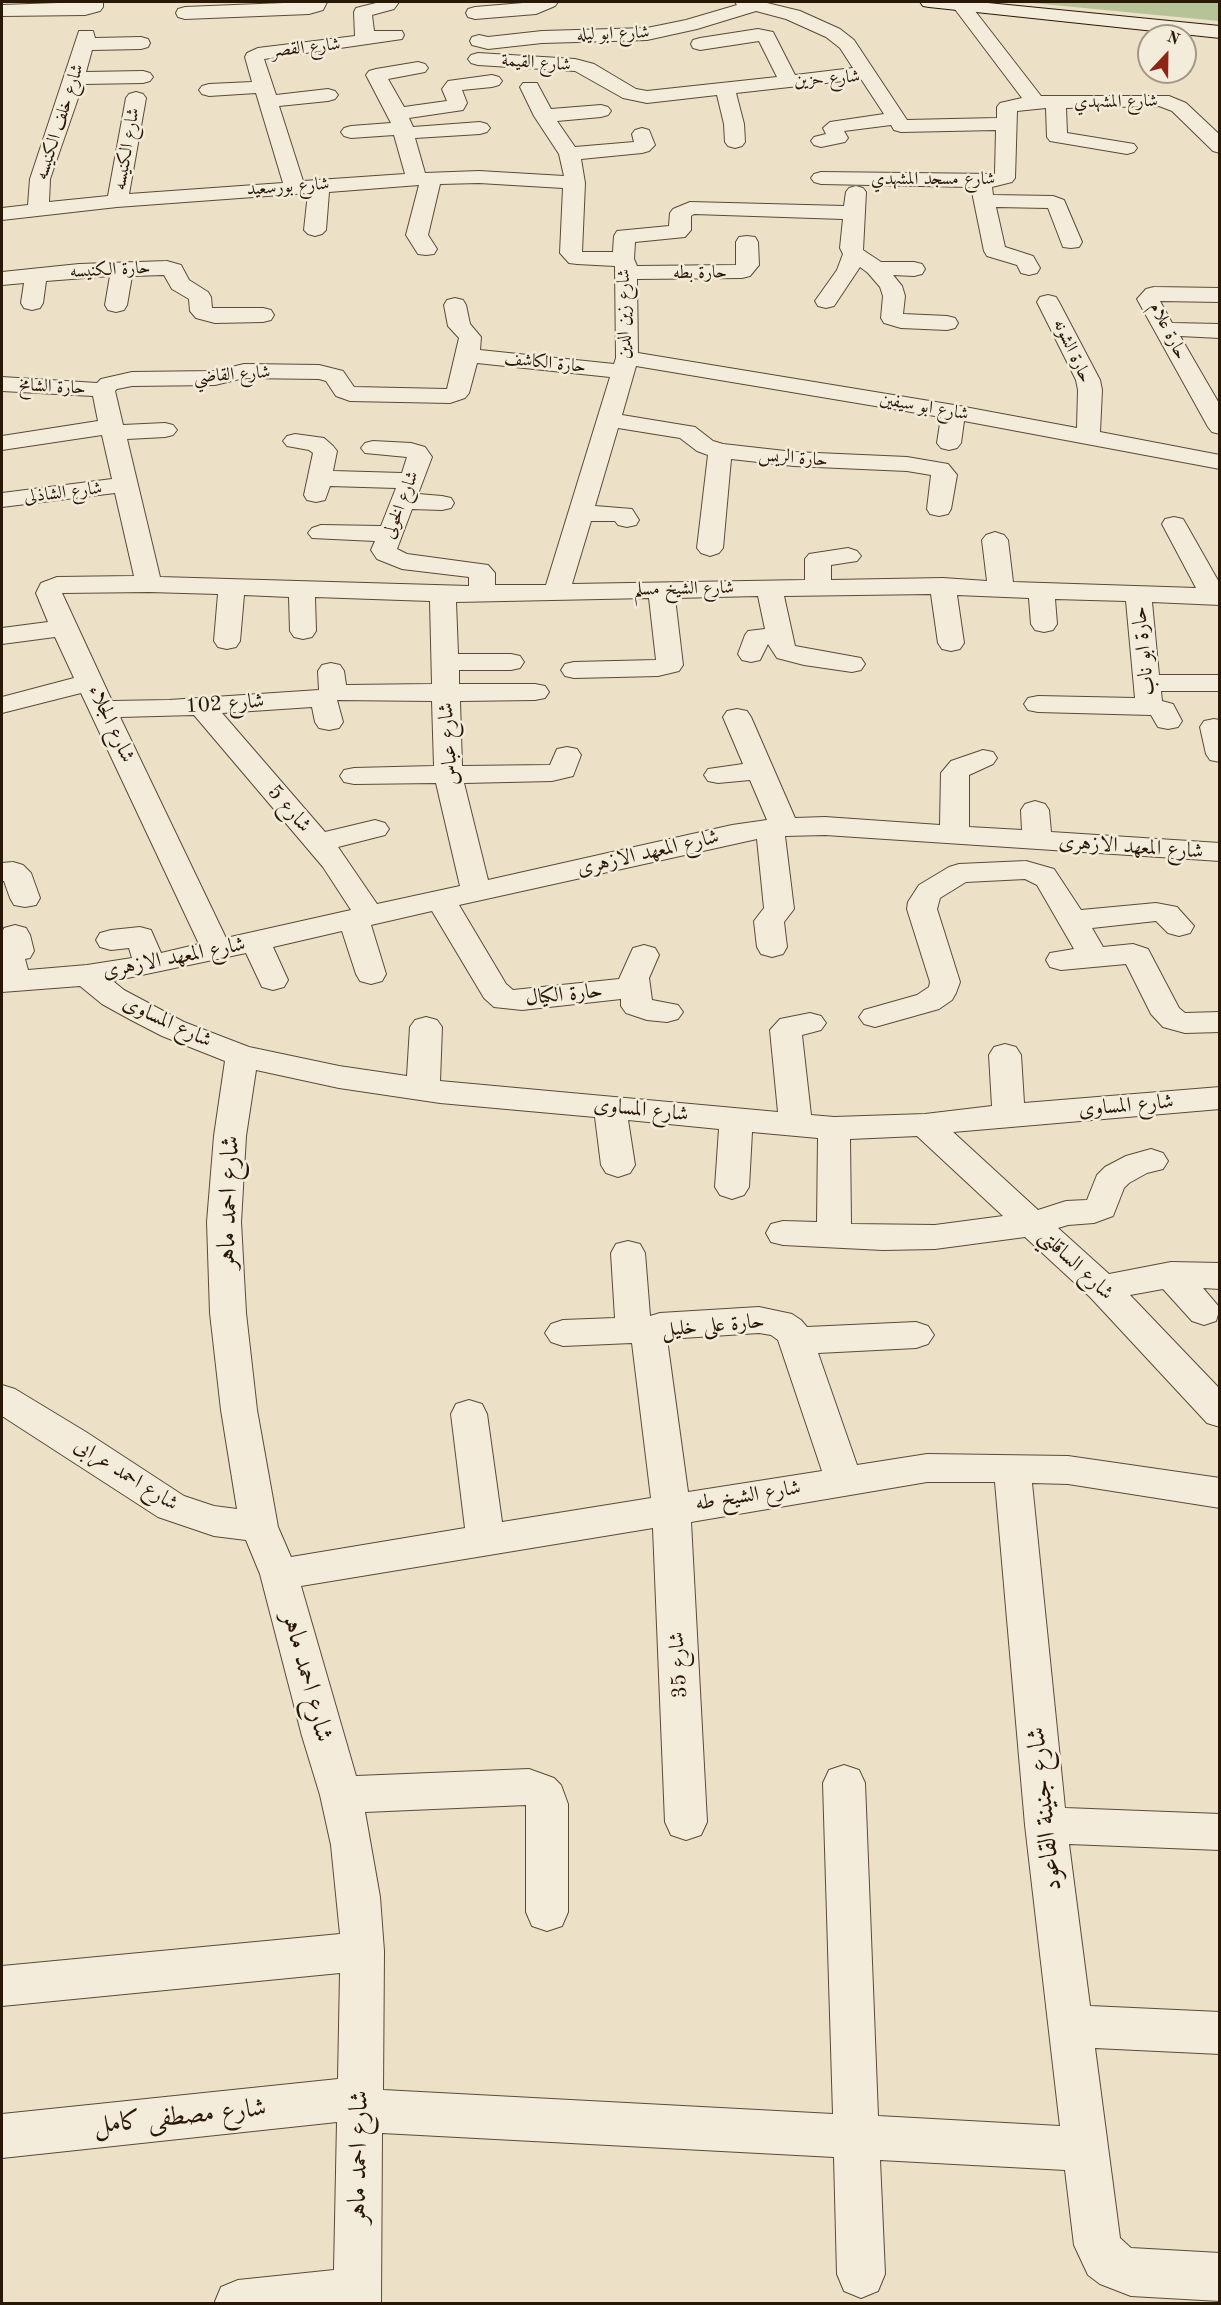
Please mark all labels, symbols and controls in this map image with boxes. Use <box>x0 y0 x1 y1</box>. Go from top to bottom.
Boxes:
street label: شارع ابو ليله <box>576 22 650 46</box>
north arrow <box>1137 24 1197 84</box>
text: N <box>1164 29 1182 49</box>
street label: شارع القصر <box>270 34 342 62</box>
street label: شارع القيمة <box>500 50 572 76</box>
street label: شارع خلف الكنيسه <box>31 61 89 183</box>
street label: شارع حزين <box>793 66 861 92</box>
street label: شارع المشهدي <box>1074 90 1158 114</box>
street label: شارع الكنيسه <box>109 106 145 192</box>
street label: شارع مسجد المشهدي <box>871 168 995 190</box>
street label: شارع بورسعيد <box>246 173 330 201</box>
street label: حارة الكنيسه <box>69 257 151 283</box>
street label: حارة بطه <box>673 262 727 284</box>
street label: شارع زين الدين <box>613 269 635 359</box>
street label: حارة علام <box>1144 299 1192 363</box>
street label: حارة الشونه <box>1048 316 1096 386</box>
street label: حارة الكاشف <box>503 348 587 378</box>
street label: شارع القاضي <box>193 362 271 388</box>
street label: حارة الشامخ <box>18 374 86 400</box>
street label: شارع ابو سيفين <box>878 389 970 425</box>
street label: حارة الريس <box>757 444 829 472</box>
street label: شارع الخولى <box>378 468 424 542</box>
street label: شارع الشاذلى <box>23 477 103 509</box>
street label: شارع الشيخ مسلم <box>634 577 734 601</box>
street label: حارة ابو ناب <box>1127 605 1161 697</box>
street label: شارع الجلاء <box>82 681 140 767</box>
street label: شارع 102 <box>185 689 265 719</box>
street label: شارع عباس <box>434 702 464 786</box>
street label: شارع 5 <box>262 780 316 838</box>
street label: شارع المعهد الازهرى <box>574 824 722 882</box>
street label: شارع المعهد الازهرى <box>1058 829 1204 865</box>
street label: شارع المعهد الازهرى <box>100 932 248 984</box>
street label: حارة الكيال <box>524 978 604 1012</box>
street label: شارع المساوى <box>118 990 216 1054</box>
street label: شارع المساوى <box>1077 1089 1175 1123</box>
street label: شارع المساوى <box>592 1092 690 1128</box>
street label: شارع احمد ماهر <box>211 1135 247 1269</box>
street label: شارع الساقلتي <box>1033 1224 1119 1306</box>
street label: حارة على خليل <box>661 1309 765 1343</box>
street label: شارع احمد عرابى <box>69 1433 183 1517</box>
street label: شارع الشيخ طه <box>693 1475 803 1517</box>
street label: شارع احمد ماهر <box>275 1609 339 1745</box>
street label: شارع 35 <box>665 1631 693 1699</box>
street label: شارع جنينة القاعود <box>1021 1725 1069 1893</box>
street label: شارع احمد ماهر <box>342 2090 376 2224</box>
street label: شارع مصطفى كامل <box>92 2092 268 2142</box>

